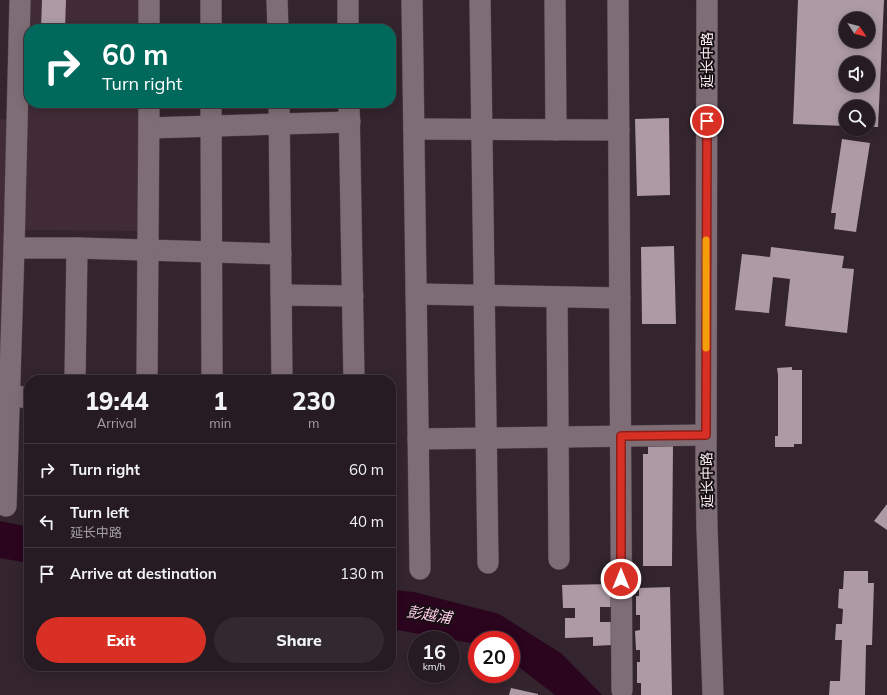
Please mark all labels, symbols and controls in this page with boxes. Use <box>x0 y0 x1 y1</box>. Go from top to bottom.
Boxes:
north arrow <box>839 12 875 48</box>
map controls <box>839 12 875 136</box>
street label: 延长中路 <box>698 32 716 88</box>
text: 60 m <box>102 37 168 72</box>
icon: right <box>36 40 88 92</box>
button: sound <box>839 56 875 92</box>
text: Turn right <box>102 72 182 95</box>
button: search <box>839 100 875 136</box>
pin <box>690 104 724 138</box>
icon: arrive <box>696 110 718 132</box>
text: 19:44 <box>85 386 149 416</box>
text: 1 <box>213 386 228 416</box>
text: 230 <box>292 386 335 416</box>
text: Arrival <box>97 415 137 431</box>
text: min <box>209 415 231 431</box>
text: m <box>308 415 319 431</box>
street label: 延长中路 <box>698 452 716 508</box>
icon: right <box>36 459 58 481</box>
text: Turn right <box>70 460 140 479</box>
text: 60 m <box>349 460 384 479</box>
text: Turn left <box>70 503 129 522</box>
icon: left <box>36 511 58 533</box>
text: 40 m <box>349 512 384 531</box>
text: 延长中路 <box>70 524 122 540</box>
position arrow <box>600 558 642 600</box>
icon: arrive <box>36 563 58 585</box>
text: Arrive at destination <box>70 564 217 583</box>
text: 130 m <box>340 564 384 583</box>
water label: 彭越浦 <box>405 602 455 628</box>
button: Exit <box>36 617 206 663</box>
button: Share <box>214 617 384 663</box>
speed limit sign: 20 <box>468 631 520 683</box>
text: 16 <box>422 639 446 664</box>
text: km/h <box>423 660 445 673</box>

